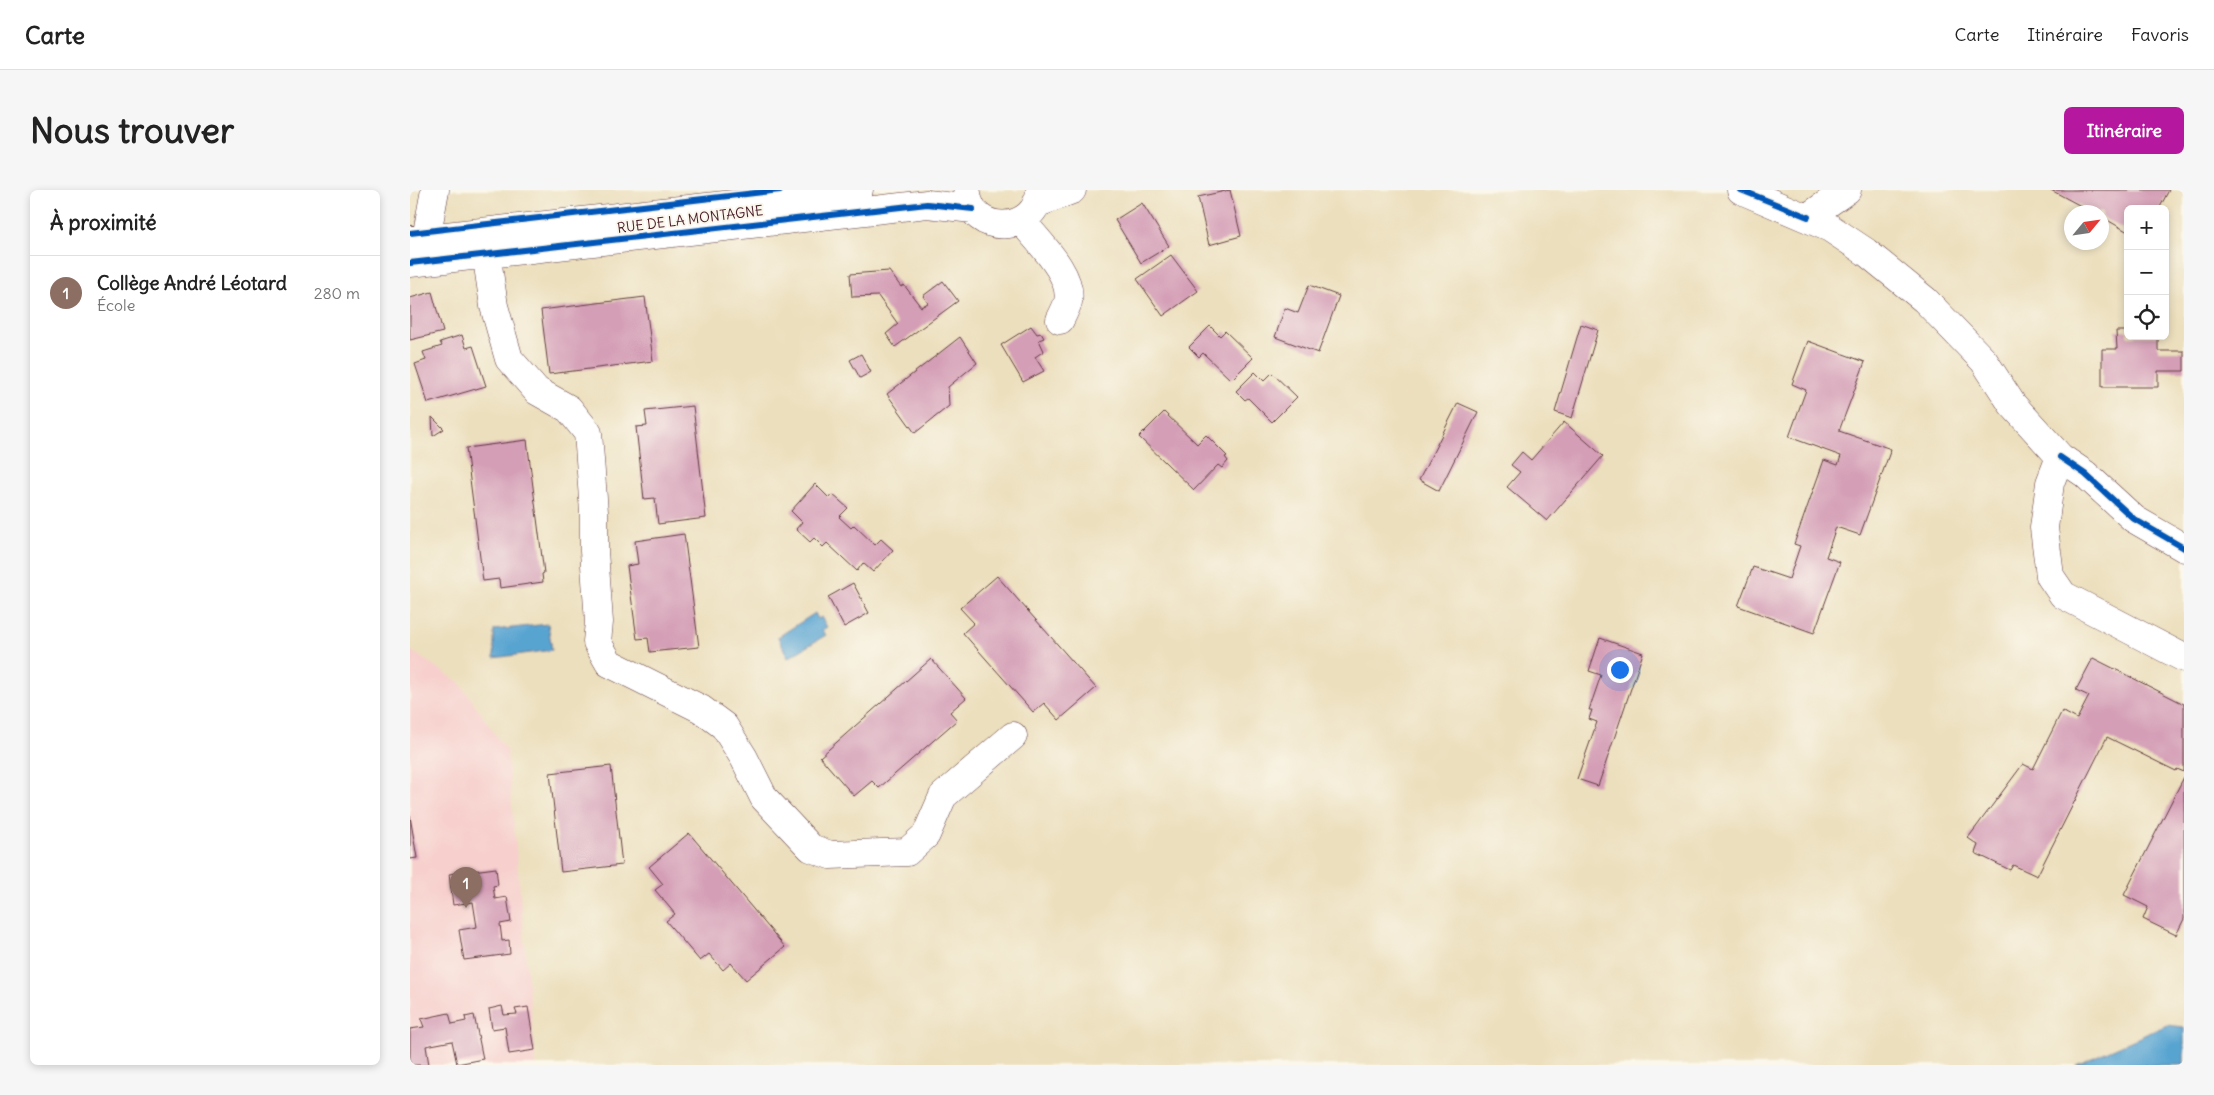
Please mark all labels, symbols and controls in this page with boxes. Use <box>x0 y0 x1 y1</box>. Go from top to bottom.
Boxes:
text: Carte <box>25 20 85 50</box>
text: Carte <box>1954 23 1999 46</box>
text: Itinéraire <box>2027 23 2103 46</box>
text: Favoris <box>2131 23 2189 46</box>
button: Itinéraire <box>2064 107 2184 154</box>
text: Nous trouver <box>30 108 234 152</box>
street label: RUE DE LA MONTAGNE <box>616 201 764 237</box>
north arrow <box>2064 205 2109 250</box>
map controls <box>2124 205 2169 340</box>
button: + <box>2124 205 2169 250</box>
text: À proximité <box>50 209 157 236</box>
button: − <box>2124 250 2169 295</box>
text: Collège André Léotard <box>97 271 287 295</box>
text: 1 <box>63 283 69 303</box>
text: 280 m <box>314 283 360 303</box>
text: École <box>97 295 135 315</box>
button: locate <box>2124 295 2169 340</box>
your location <box>1607 657 1633 683</box>
pin: 1 <box>450 867 482 908</box>

